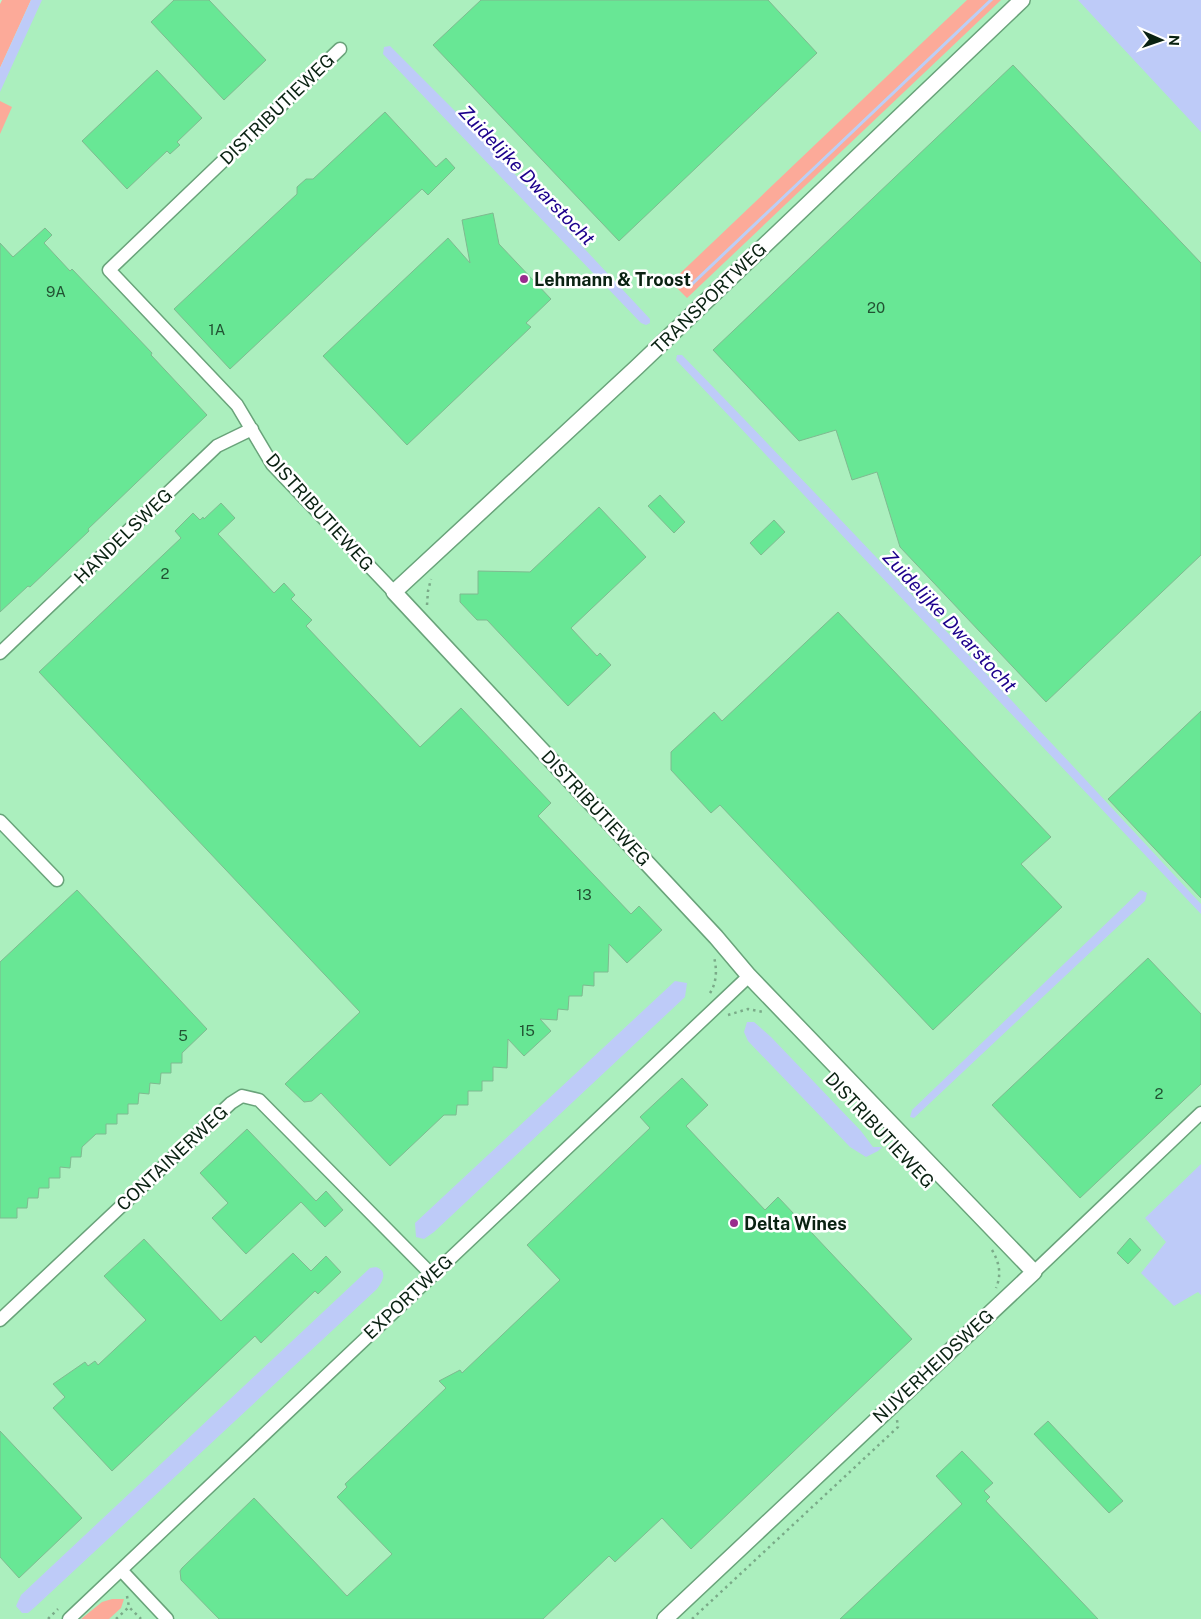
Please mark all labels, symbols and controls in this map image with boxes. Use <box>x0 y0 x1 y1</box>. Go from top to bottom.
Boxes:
north arrow <box>1136 15 1186 65</box>
text: N <box>1166 35 1182 46</box>
street label: DISTRIBUTIEWEG <box>216 49 338 169</box>
water label: Zuidelijke Dwarstocht <box>455 101 599 249</box>
street label: TRANSPORTWEG <box>647 238 771 358</box>
place label: Lehmann & Troost <box>534 269 691 290</box>
marker: Lehmann & Troost <box>518 273 530 285</box>
house number: 9A <box>46 283 66 300</box>
house number: 20 <box>867 299 885 316</box>
house number: 1A <box>209 321 226 338</box>
street label: DISTRIBUTIEWEG <box>262 449 378 575</box>
street label: HANDELSWEG <box>70 484 176 588</box>
water label: Zuidelijke Dwarstocht <box>879 546 1021 696</box>
house number: 2 <box>161 565 170 582</box>
street label: DISTRIBUTIEWEG <box>537 746 655 870</box>
house number: 13 <box>576 886 592 903</box>
house number: 15 <box>519 1022 535 1039</box>
house number: 5 <box>178 1027 188 1044</box>
street label: DISTRIBUTIEWEG <box>821 1068 939 1192</box>
house number: 2 <box>1155 1085 1164 1102</box>
street label: CONTAINERWEG <box>112 1101 232 1215</box>
place label: Delta Wines <box>744 1213 847 1234</box>
marker: Delta Wines <box>728 1217 740 1229</box>
street label: EXPORTWEG <box>359 1251 457 1343</box>
street label: NIJVERHEIDSWEG <box>868 1305 998 1427</box>

